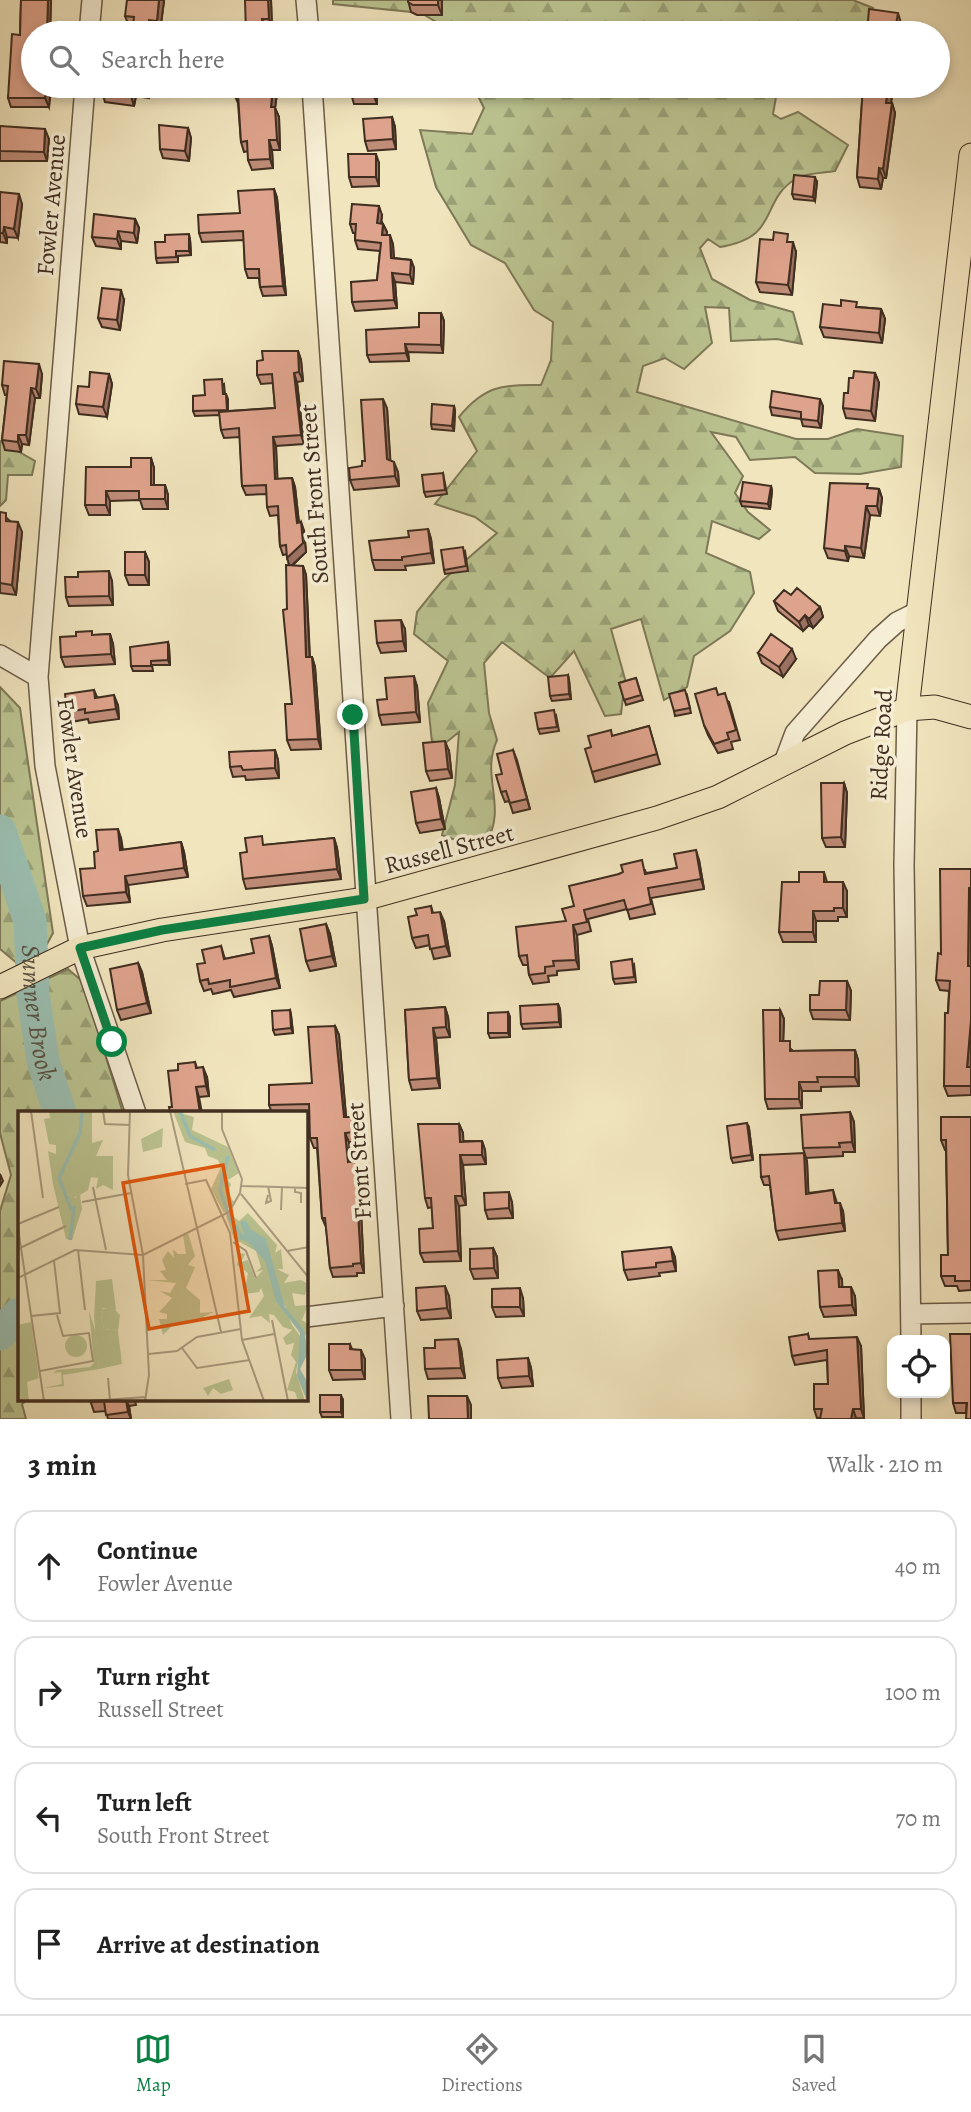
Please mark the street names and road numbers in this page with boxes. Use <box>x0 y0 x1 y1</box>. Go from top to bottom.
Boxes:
street label: Fowler Avenue <box>29 133 73 277</box>
street label: South Front Street <box>292 403 336 585</box>
street label: Ridge Road <box>862 688 900 802</box>
street label: Fowler Avenue <box>49 696 101 840</box>
street label: Russell Street <box>381 816 517 882</box>
street label: Front Street <box>339 1101 379 1221</box>

